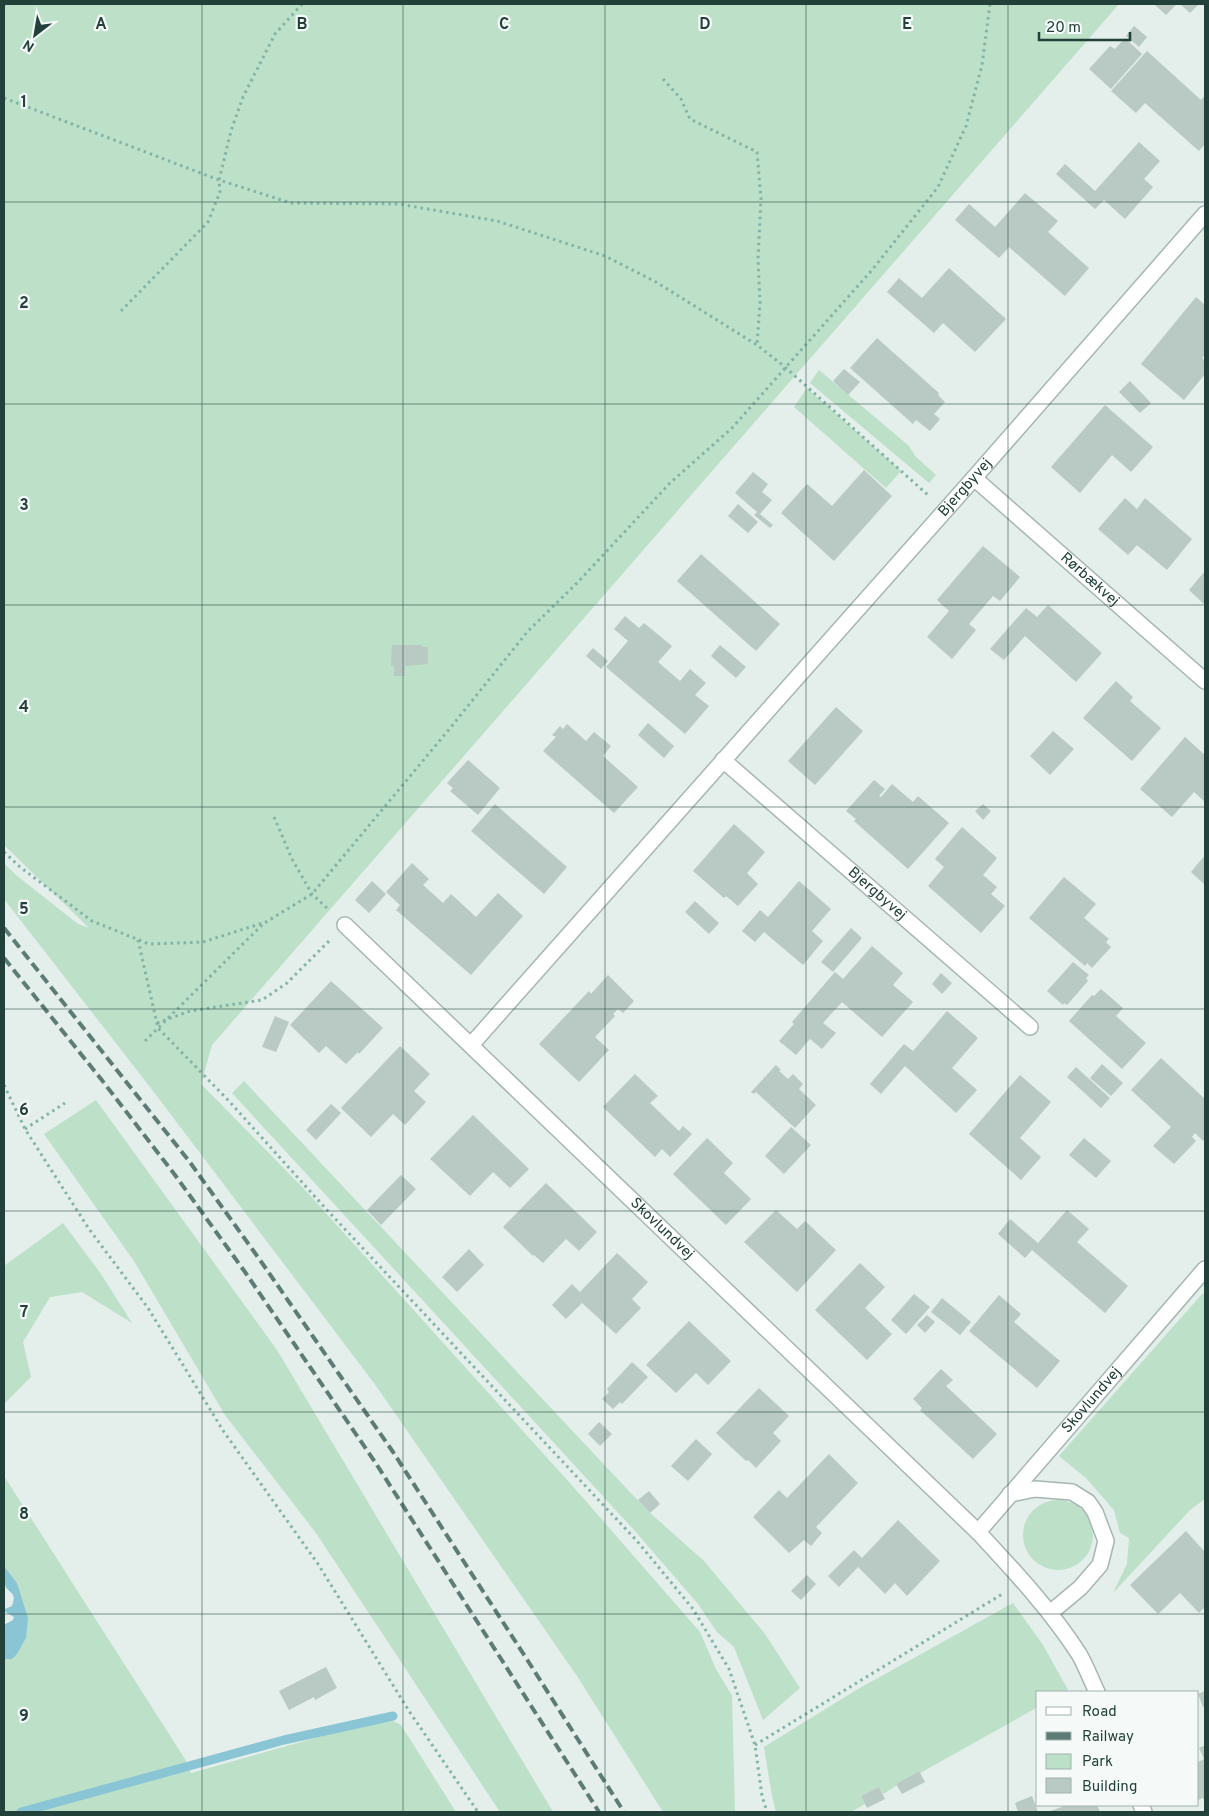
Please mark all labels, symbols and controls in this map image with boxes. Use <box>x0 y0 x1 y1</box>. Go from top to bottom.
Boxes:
north arrow <box>10 10 60 60</box>
scale bar <box>1039 10 1130 42</box>
text: A <box>95 15 107 35</box>
text: B <box>296 15 308 35</box>
text: C <box>499 15 509 35</box>
text: D <box>699 15 711 35</box>
text: E <box>902 15 912 35</box>
text: 20 m <box>1046 19 1081 38</box>
text: N <box>20 35 38 55</box>
text: 1 <box>21 93 27 113</box>
text: 2 <box>19 294 29 314</box>
street label: Bjergbyvej <box>934 454 996 521</box>
text: 3 <box>19 496 29 516</box>
street label: Rørbækvej <box>1056 549 1123 611</box>
text: 4 <box>19 698 29 718</box>
street label: Bjergbyvej <box>844 863 910 925</box>
text: 5 <box>19 900 29 920</box>
text: 6 <box>19 1101 29 1121</box>
street label: Skovlundvej <box>626 1194 698 1264</box>
text: 7 <box>20 1303 28 1323</box>
street label: Skovlundvej <box>1058 1363 1126 1437</box>
text: 8 <box>19 1505 29 1525</box>
legend <box>1036 1691 1199 1806</box>
text: Road <box>1082 1703 1117 1722</box>
text: 9 <box>19 1707 29 1727</box>
text: Railway <box>1082 1728 1134 1747</box>
text: Park <box>1082 1753 1113 1772</box>
text: Building <box>1082 1778 1137 1797</box>

